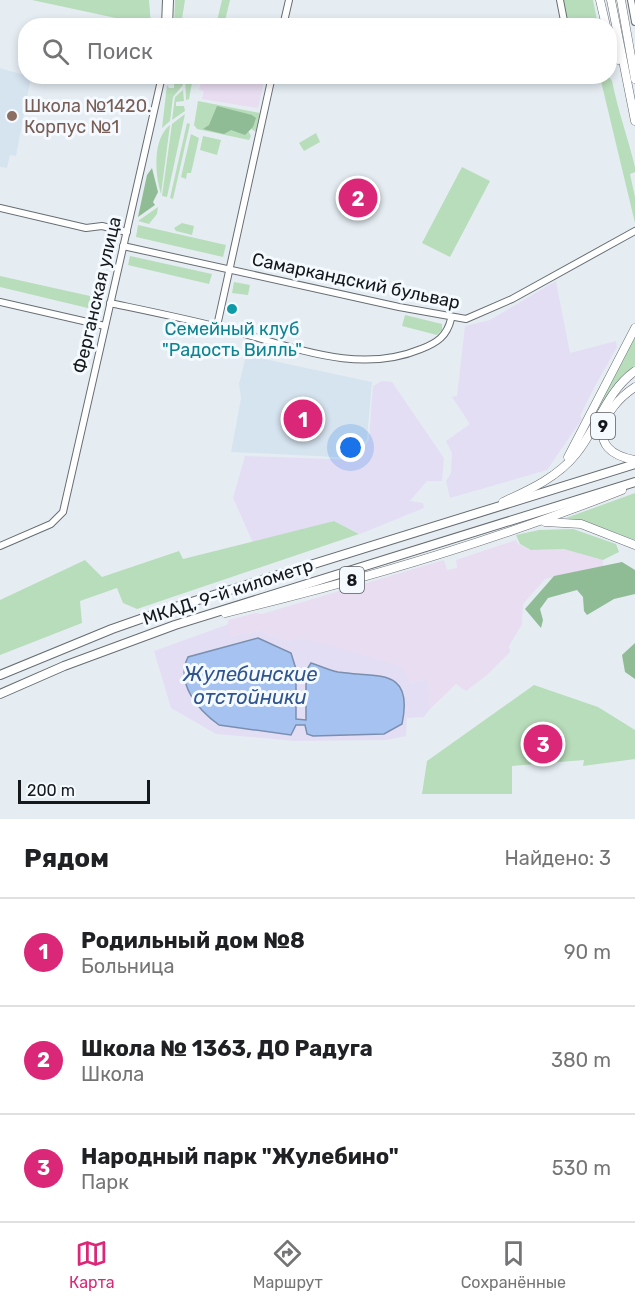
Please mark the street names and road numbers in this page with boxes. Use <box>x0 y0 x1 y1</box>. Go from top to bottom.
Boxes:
street label: Ферганская улица <box>68 214 126 376</box>
street label: Самаркандский бульвар <box>250 248 462 314</box>
road number: 9 <box>591 413 615 439</box>
street label: МКАД, 9-й километр <box>140 554 316 630</box>
road number: 8 <box>340 567 364 593</box>

